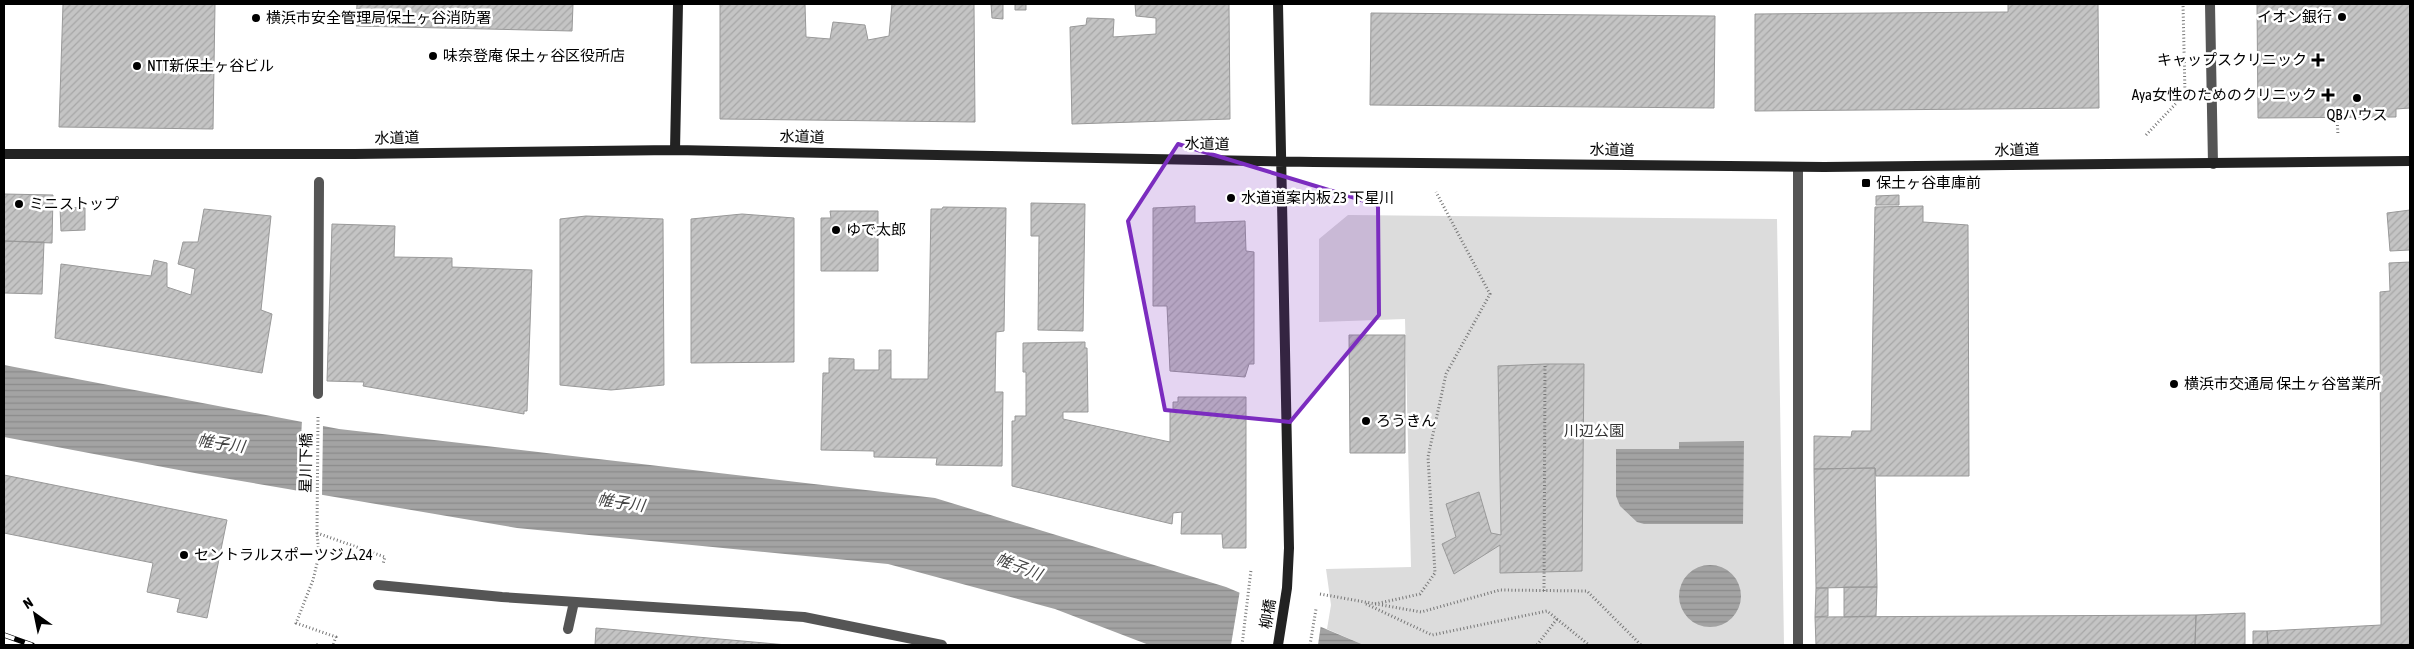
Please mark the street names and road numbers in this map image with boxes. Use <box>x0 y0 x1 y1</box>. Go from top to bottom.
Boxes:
street label: 水道道 <box>779 128 825 145</box>
street label: 水道道 <box>374 129 420 146</box>
street label: 水道道 <box>1184 135 1230 152</box>
street label: 水道道 <box>1589 141 1635 158</box>
street label: 水道道 <box>1994 141 2040 158</box>
street label: 星川下橋 <box>296 433 315 493</box>
street label: 柳橋 <box>1257 598 1278 630</box>

